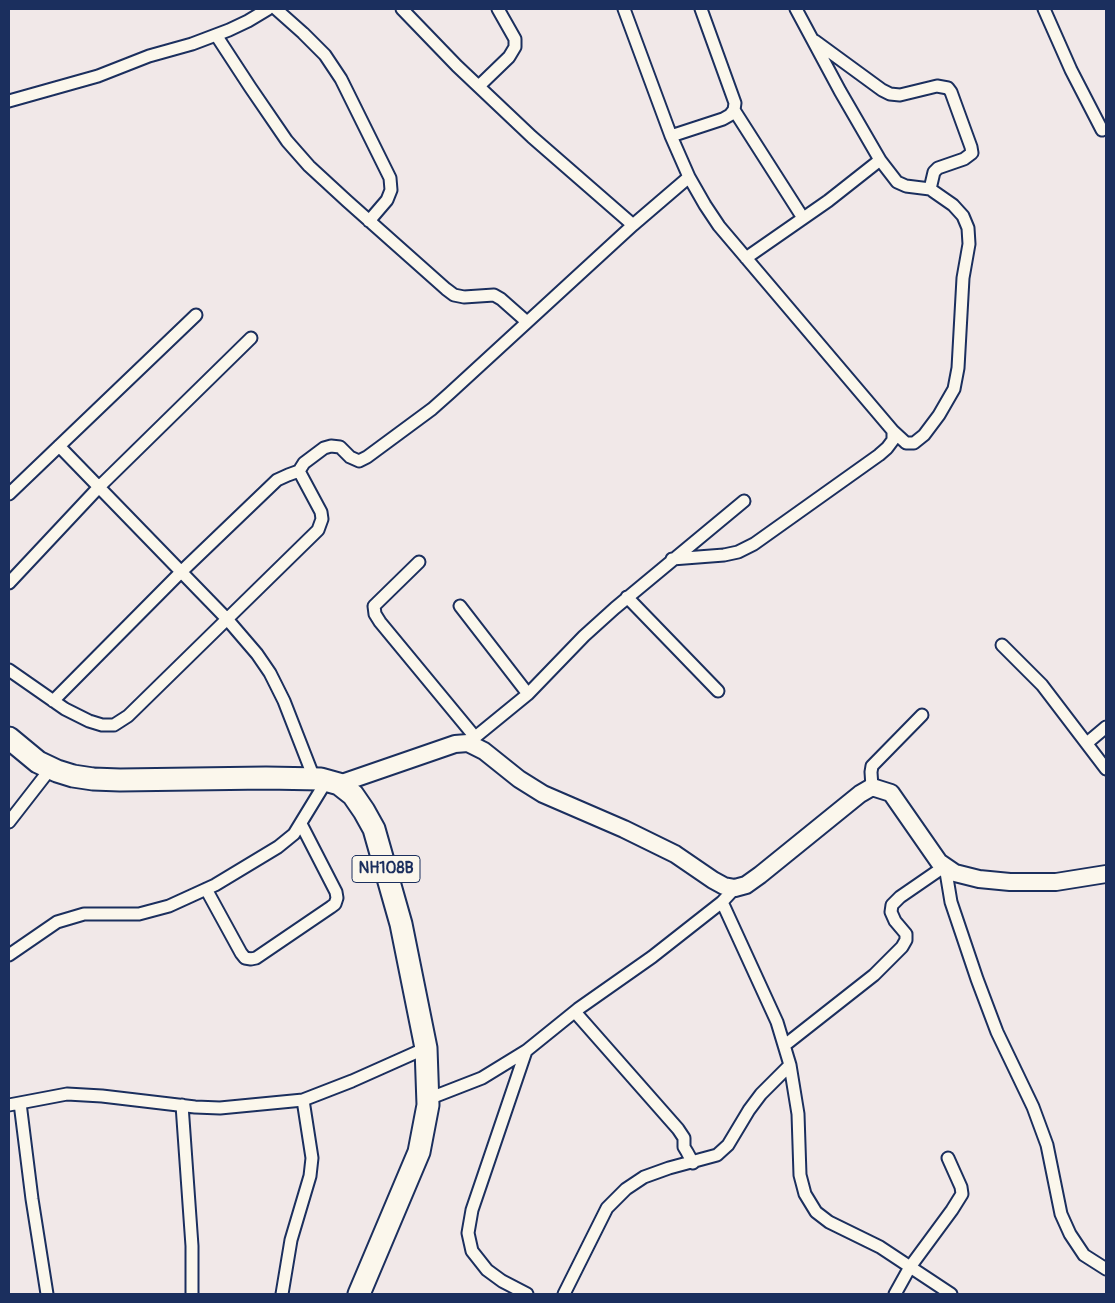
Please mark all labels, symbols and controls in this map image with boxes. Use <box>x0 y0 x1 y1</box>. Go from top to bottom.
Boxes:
road number: NH108B <box>352 856 420 882</box>

